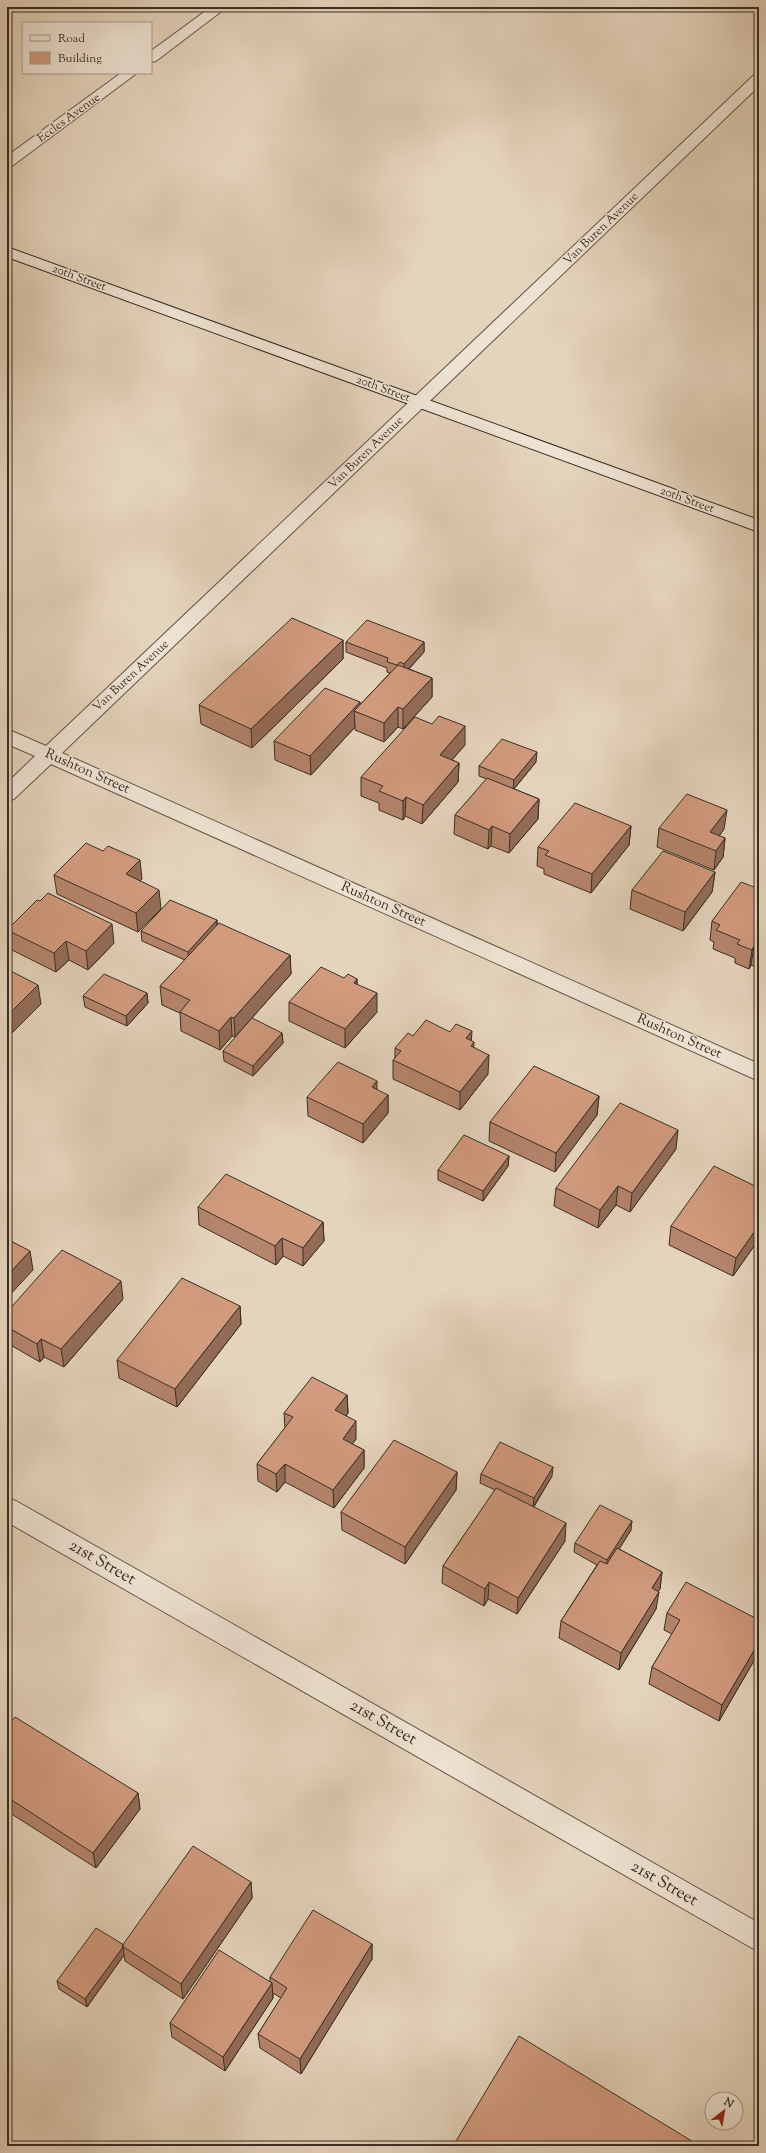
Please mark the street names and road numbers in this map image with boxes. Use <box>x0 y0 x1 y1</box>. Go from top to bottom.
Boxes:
street label: Eccles Avenue <box>34 89 105 147</box>
street label: Van Buren Avenue <box>559 188 643 270</box>
street label: 20th Street <box>49 260 109 296</box>
street label: 20th Street <box>353 371 413 407</box>
street label: Van Buren Avenue <box>324 412 408 494</box>
street label: 20th Street <box>657 482 717 518</box>
street label: Van Buren Avenue <box>89 636 173 716</box>
street label: Rushton Street <box>41 744 133 800</box>
street label: Rushton Street <box>337 877 429 933</box>
street label: Rushton Street <box>633 1009 725 1065</box>
street label: 21st Street <box>64 1534 140 1592</box>
street label: 21st Street <box>345 1694 421 1752</box>
street label: 21st Street <box>626 1855 702 1913</box>

